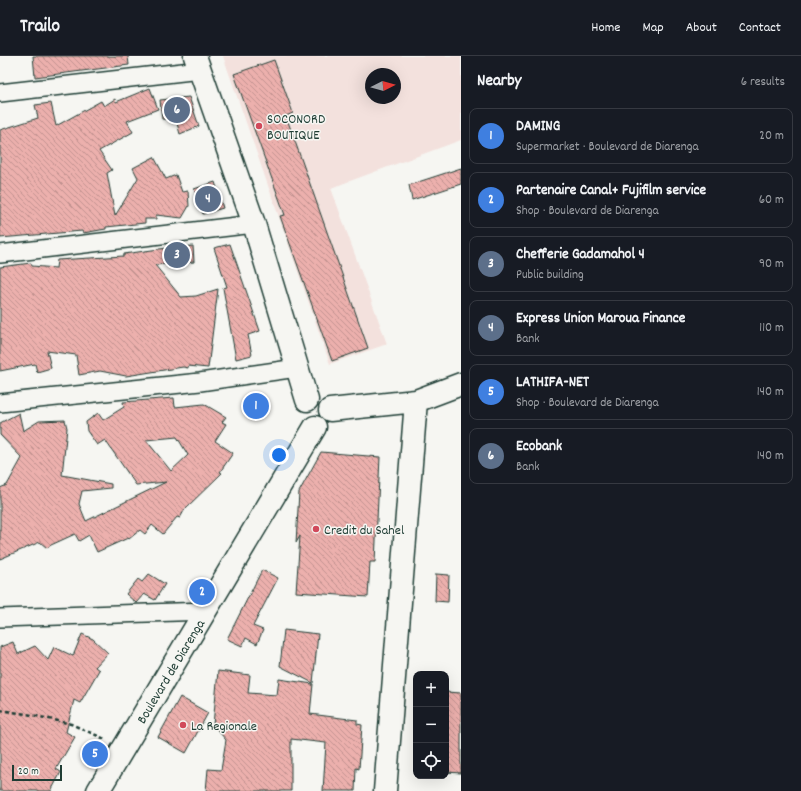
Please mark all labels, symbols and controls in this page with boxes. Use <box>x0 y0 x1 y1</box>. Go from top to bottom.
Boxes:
text: Trailo <box>20 14 60 41</box>
text: Home <box>591 18 620 38</box>
text: Map <box>642 18 664 38</box>
text: About <box>686 18 717 38</box>
text: Contact <box>739 18 781 38</box>
north arrow <box>365 68 401 104</box>
text: Nearby <box>477 70 521 94</box>
text: 6 results <box>741 73 785 92</box>
pin: 6 <box>164 95 190 125</box>
place label: SOCONORD BOUTIQUE <box>267 110 325 146</box>
text: DAMING <box>516 116 560 138</box>
marker: SOCONORD BOUTIQUE <box>254 121 264 131</box>
text: 1 <box>490 127 492 146</box>
text: 20 m <box>759 127 784 146</box>
text: Supermarket · Boulevard de Diarenga <box>516 138 699 157</box>
text: Partenaire Canal+ Fujifilm service <box>516 180 706 202</box>
pin: 4 <box>195 184 221 214</box>
text: 2 <box>488 191 494 210</box>
text: 60 m <box>759 191 784 210</box>
text: Shop · Boulevard de Diarenga <box>516 202 659 221</box>
pin: 3 <box>164 240 190 270</box>
text: Chefferie Gadamahol 4 <box>516 244 645 266</box>
text: 3 <box>488 255 494 274</box>
text: 90 m <box>759 255 784 274</box>
text: Public building <box>516 266 584 285</box>
text: Express Union Maroua Finance <box>516 308 685 330</box>
text: 4 <box>488 319 494 338</box>
text: 110 m <box>759 319 784 338</box>
text: Bank <box>516 330 540 349</box>
text: LATHIFA-NET <box>516 372 589 394</box>
text: 5 <box>488 383 494 402</box>
text: 140 m <box>757 383 784 402</box>
pin: 1 <box>243 391 269 421</box>
text: Shop · Boulevard de Diarenga <box>516 394 659 413</box>
text: Ecobank <box>516 436 562 458</box>
your location <box>269 445 289 465</box>
text: 6 <box>488 447 494 466</box>
text: 140 m <box>757 447 784 466</box>
text: Bank <box>516 458 540 477</box>
place label: Credit du Sahel <box>324 521 405 541</box>
marker: Credit du Sahel <box>311 524 321 534</box>
pin: 2 <box>189 577 215 607</box>
street label: Boulevard de Diarenga <box>133 616 211 728</box>
map controls <box>413 671 449 779</box>
button: + <box>413 671 449 707</box>
button: − <box>413 707 449 743</box>
place label: La Regionale <box>191 717 257 737</box>
marker: La Regionale <box>178 720 188 730</box>
pin: 5 <box>82 739 108 769</box>
button: locate <box>413 743 449 779</box>
scale bar <box>12 763 62 782</box>
text: 20 m <box>18 764 39 780</box>

